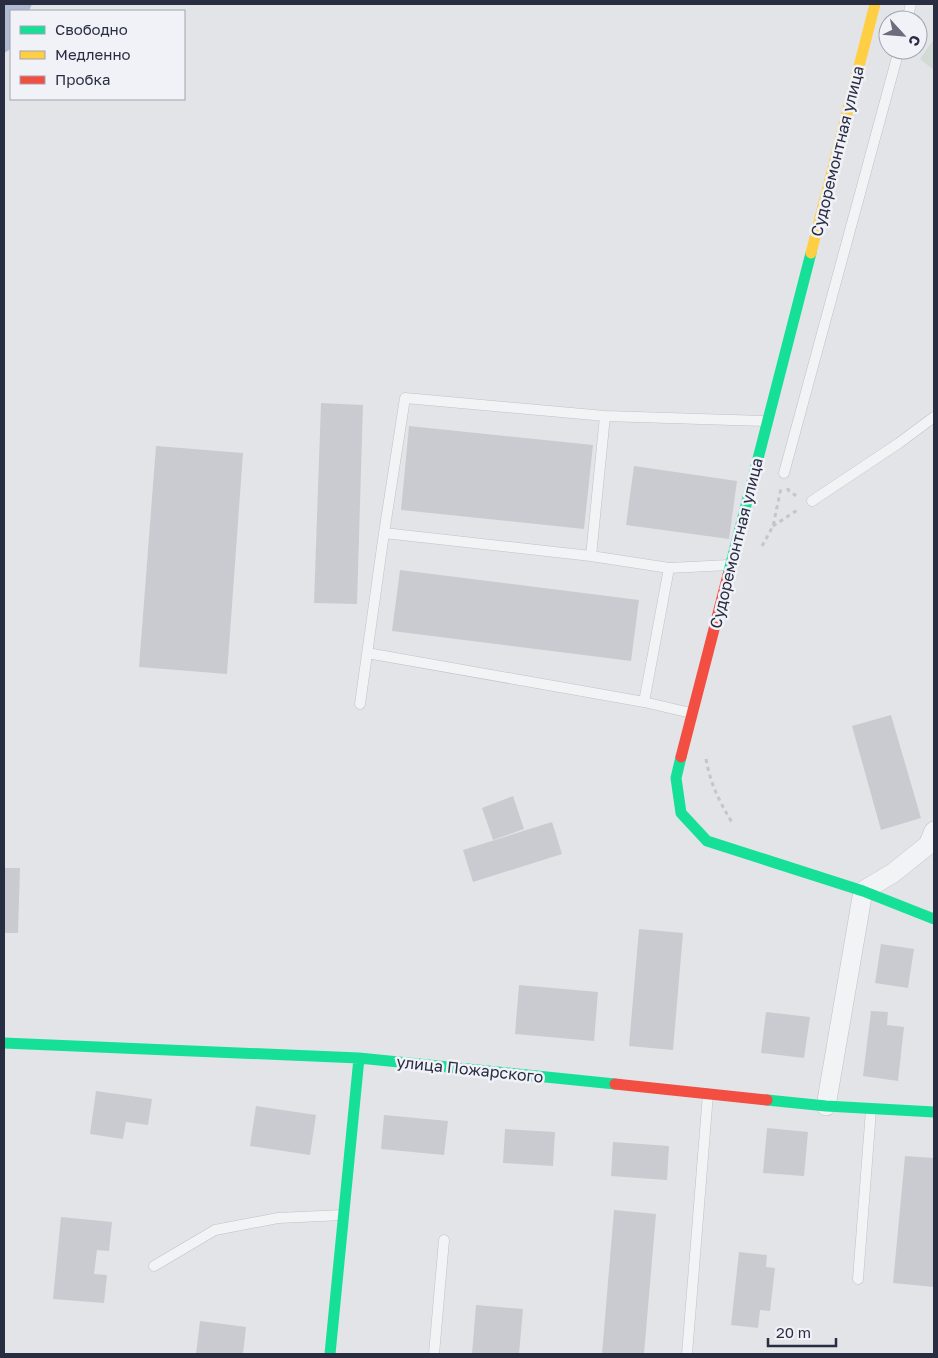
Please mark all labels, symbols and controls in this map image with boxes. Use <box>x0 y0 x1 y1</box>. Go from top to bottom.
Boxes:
legend <box>10 10 185 100</box>
north arrow <box>878 10 928 60</box>
text: Свободно <box>55 20 128 38</box>
text: С <box>905 33 925 49</box>
text: Медленно <box>55 45 131 63</box>
street label: Судоремонтная улица <box>806 64 868 238</box>
text: Пробка <box>55 70 110 88</box>
street label: Судоремонтная улица <box>705 456 767 630</box>
street label: улица Пожарского <box>396 1051 544 1087</box>
scale bar <box>768 1316 836 1348</box>
text: 20 m <box>776 1323 811 1341</box>

